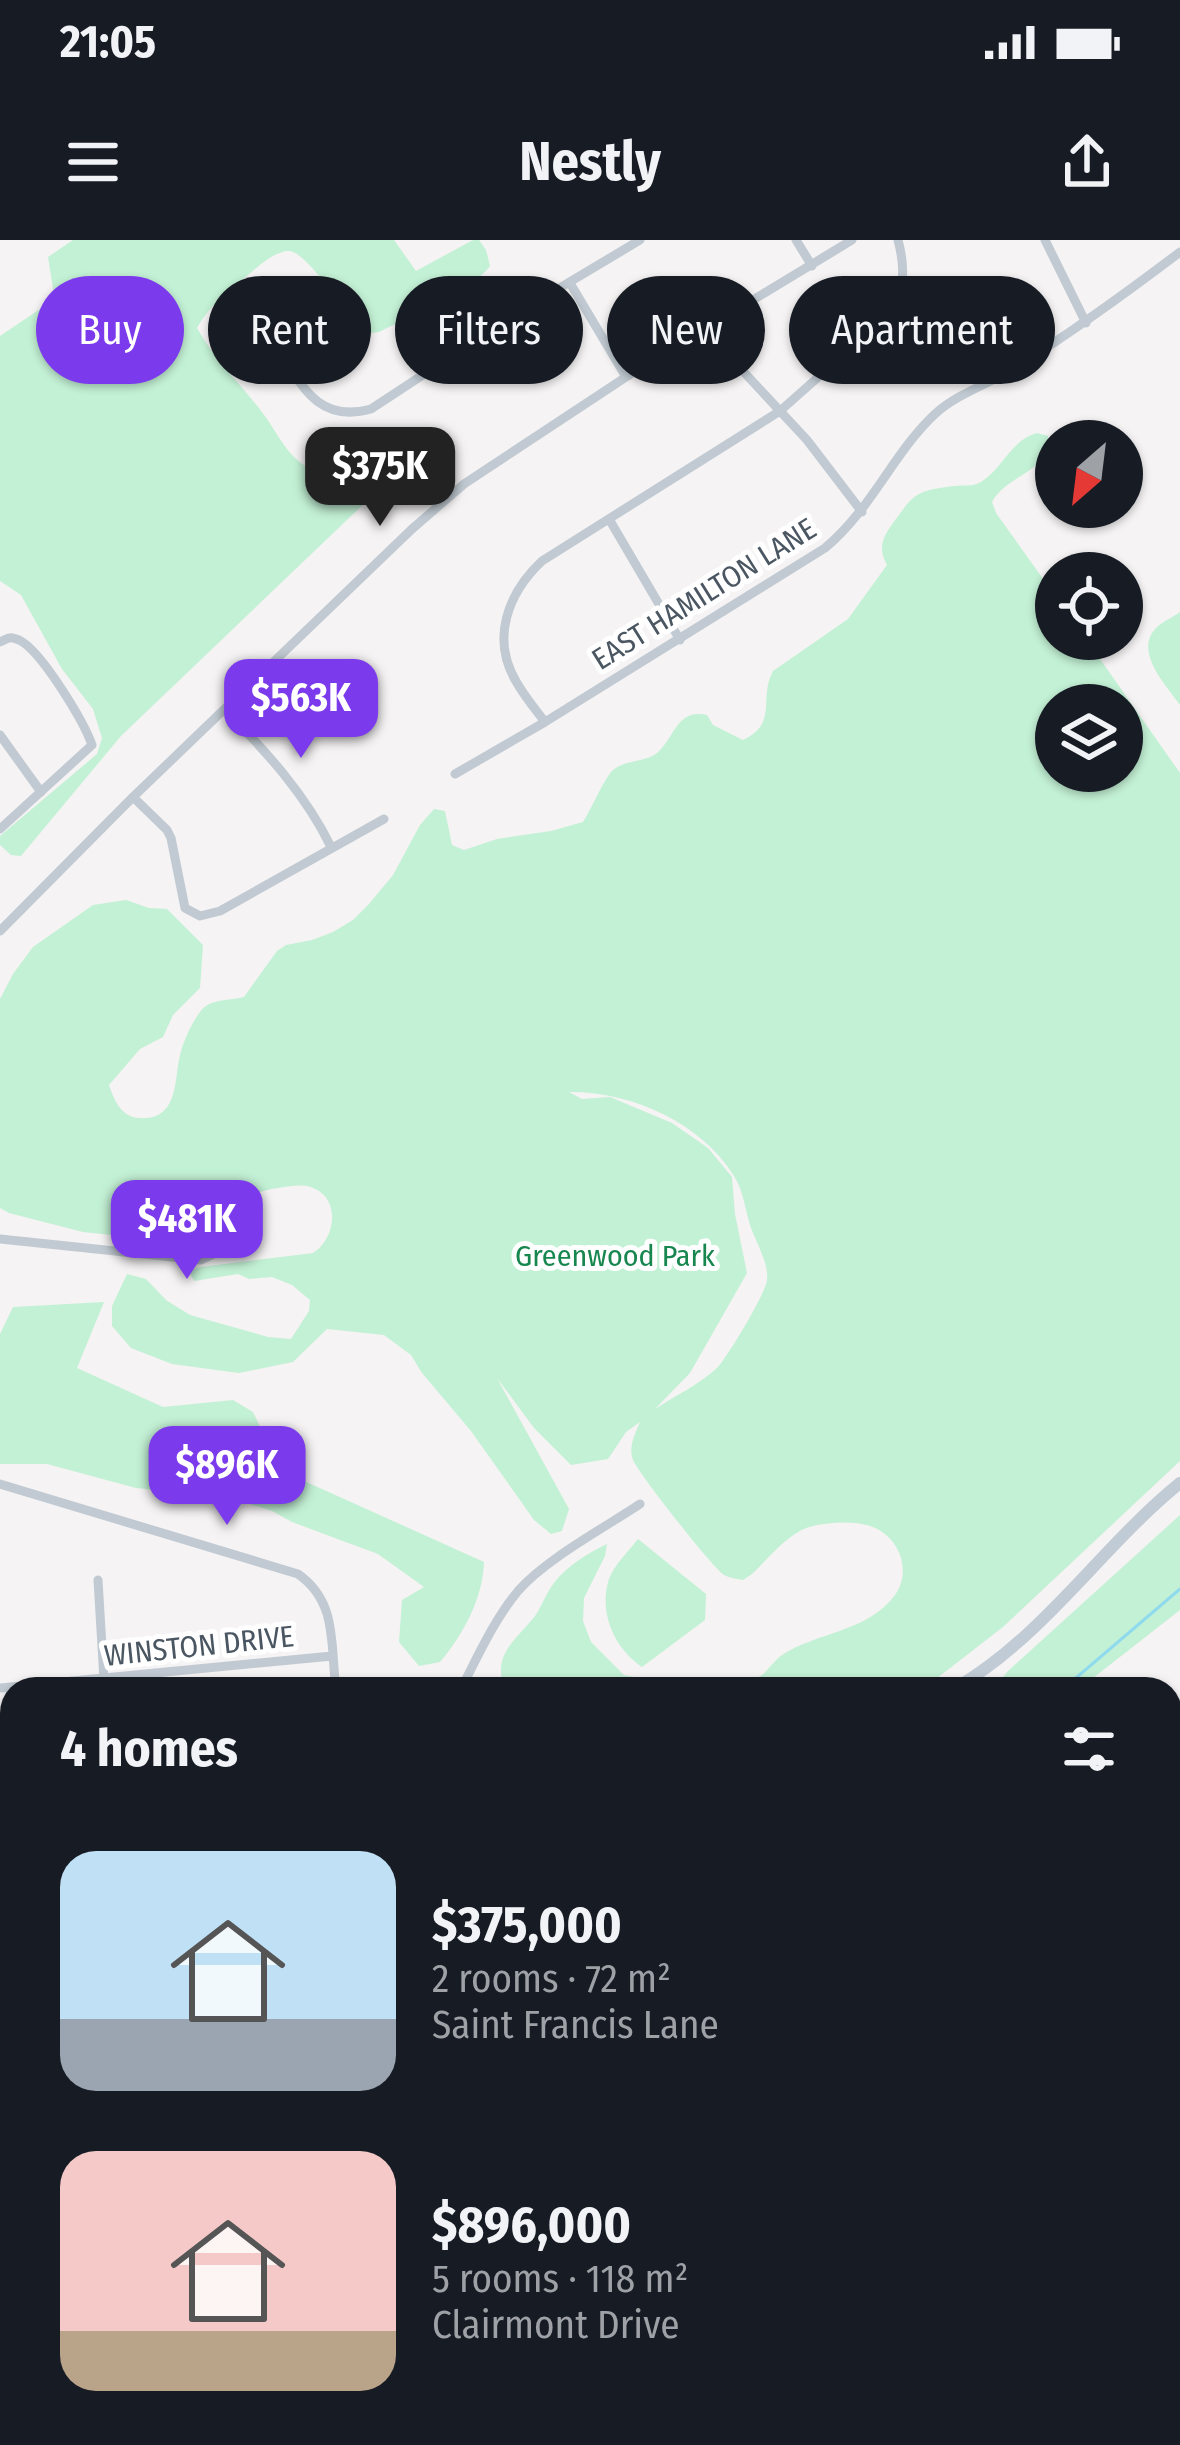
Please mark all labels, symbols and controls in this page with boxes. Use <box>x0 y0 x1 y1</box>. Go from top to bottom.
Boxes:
text: 21:05 <box>60 15 156 69</box>
icon: menu <box>60 129 126 195</box>
icon: share <box>1054 129 1120 195</box>
text: Nestly <box>519 130 661 194</box>
chip: Buy <box>36 276 184 384</box>
chip: Rent <box>208 276 371 384</box>
chip: Filters <box>395 276 583 384</box>
chip: New <box>607 276 765 384</box>
chip: Apartment <box>789 276 1055 384</box>
north arrow <box>1035 420 1143 528</box>
map controls <box>1035 420 1143 792</box>
pin: $375K <box>296 427 464 529</box>
text: $375K <box>332 443 428 489</box>
street label: EAST HAMILTON LANE <box>585 511 823 677</box>
button: locate <box>1035 552 1143 660</box>
pin: $563K <box>217 659 385 761</box>
text: $563K <box>251 675 351 721</box>
button: layers <box>1035 684 1143 792</box>
pin: $481K <box>103 1180 271 1282</box>
text: $481K <box>138 1196 236 1242</box>
park label: Greenwood Park <box>515 1238 715 1274</box>
pin: $896K <box>143 1426 311 1528</box>
text: $896K <box>176 1442 278 1488</box>
street label: WINSTON DRIVE <box>102 1618 296 1674</box>
icon: filters <box>1056 1716 1122 1782</box>
text: 4 homes <box>60 1718 238 1780</box>
text: $375,000 <box>432 1894 622 1956</box>
icon: home <box>156 1899 300 2043</box>
text: 2 rooms · 72 m² <box>432 1956 671 2002</box>
text: Saint Francis Lane <box>432 2002 719 2048</box>
text: $896,000 <box>432 2194 631 2256</box>
icon: home <box>156 2199 300 2343</box>
text: 5 rooms · 118 m² <box>432 2256 688 2302</box>
text: Clairmont Drive <box>432 2302 680 2348</box>

